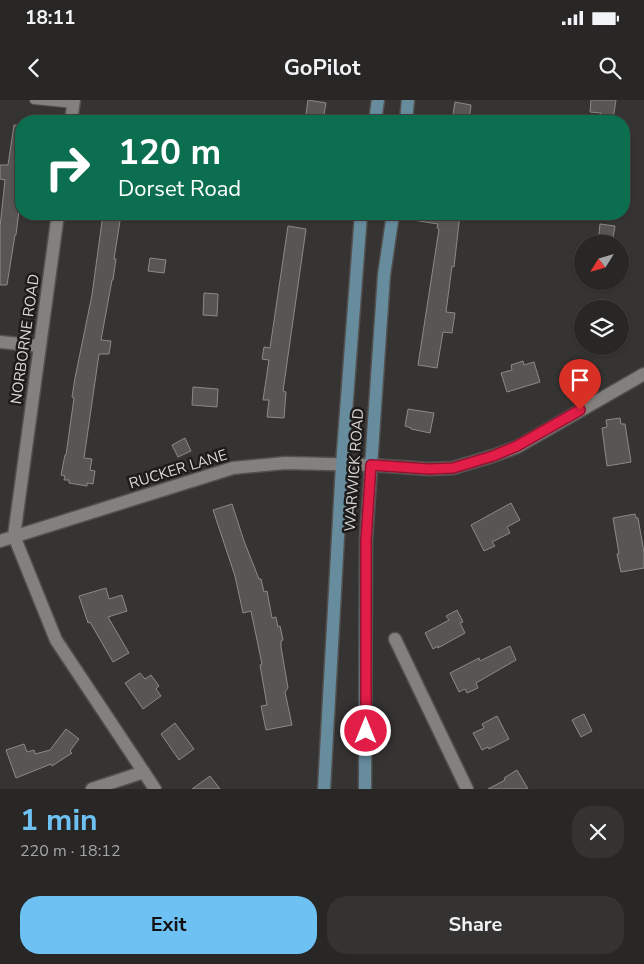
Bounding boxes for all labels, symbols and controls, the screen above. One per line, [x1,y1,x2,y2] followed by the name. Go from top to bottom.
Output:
[25,5,75,31] text: 18:11
[284,53,360,83] text: GoPilot
[20,54,48,82] icon: back
[596,54,624,82] icon: search
[118,129,221,176] text: 120 m
[35,135,100,200] icon: right
[118,174,241,204] text: Dorset Road
[574,235,629,290] north arrow
[574,235,629,355] map controls
[6,273,44,405] street label: NORBORNE ROAD
[574,300,629,355] button: layers
[559,359,601,410] pin
[566,366,594,394] icon: arrive
[340,408,368,532] street label: WARWICK ROAD
[126,445,230,493] street label: RUCKER LANE
[339,704,391,756] position arrow
[20,800,98,841] text: 1 min
[572,806,624,858] button: close
[20,840,121,862] text: 220 m · 18:12
[20,896,317,954] button: Exit
[327,896,624,954] button: Share

